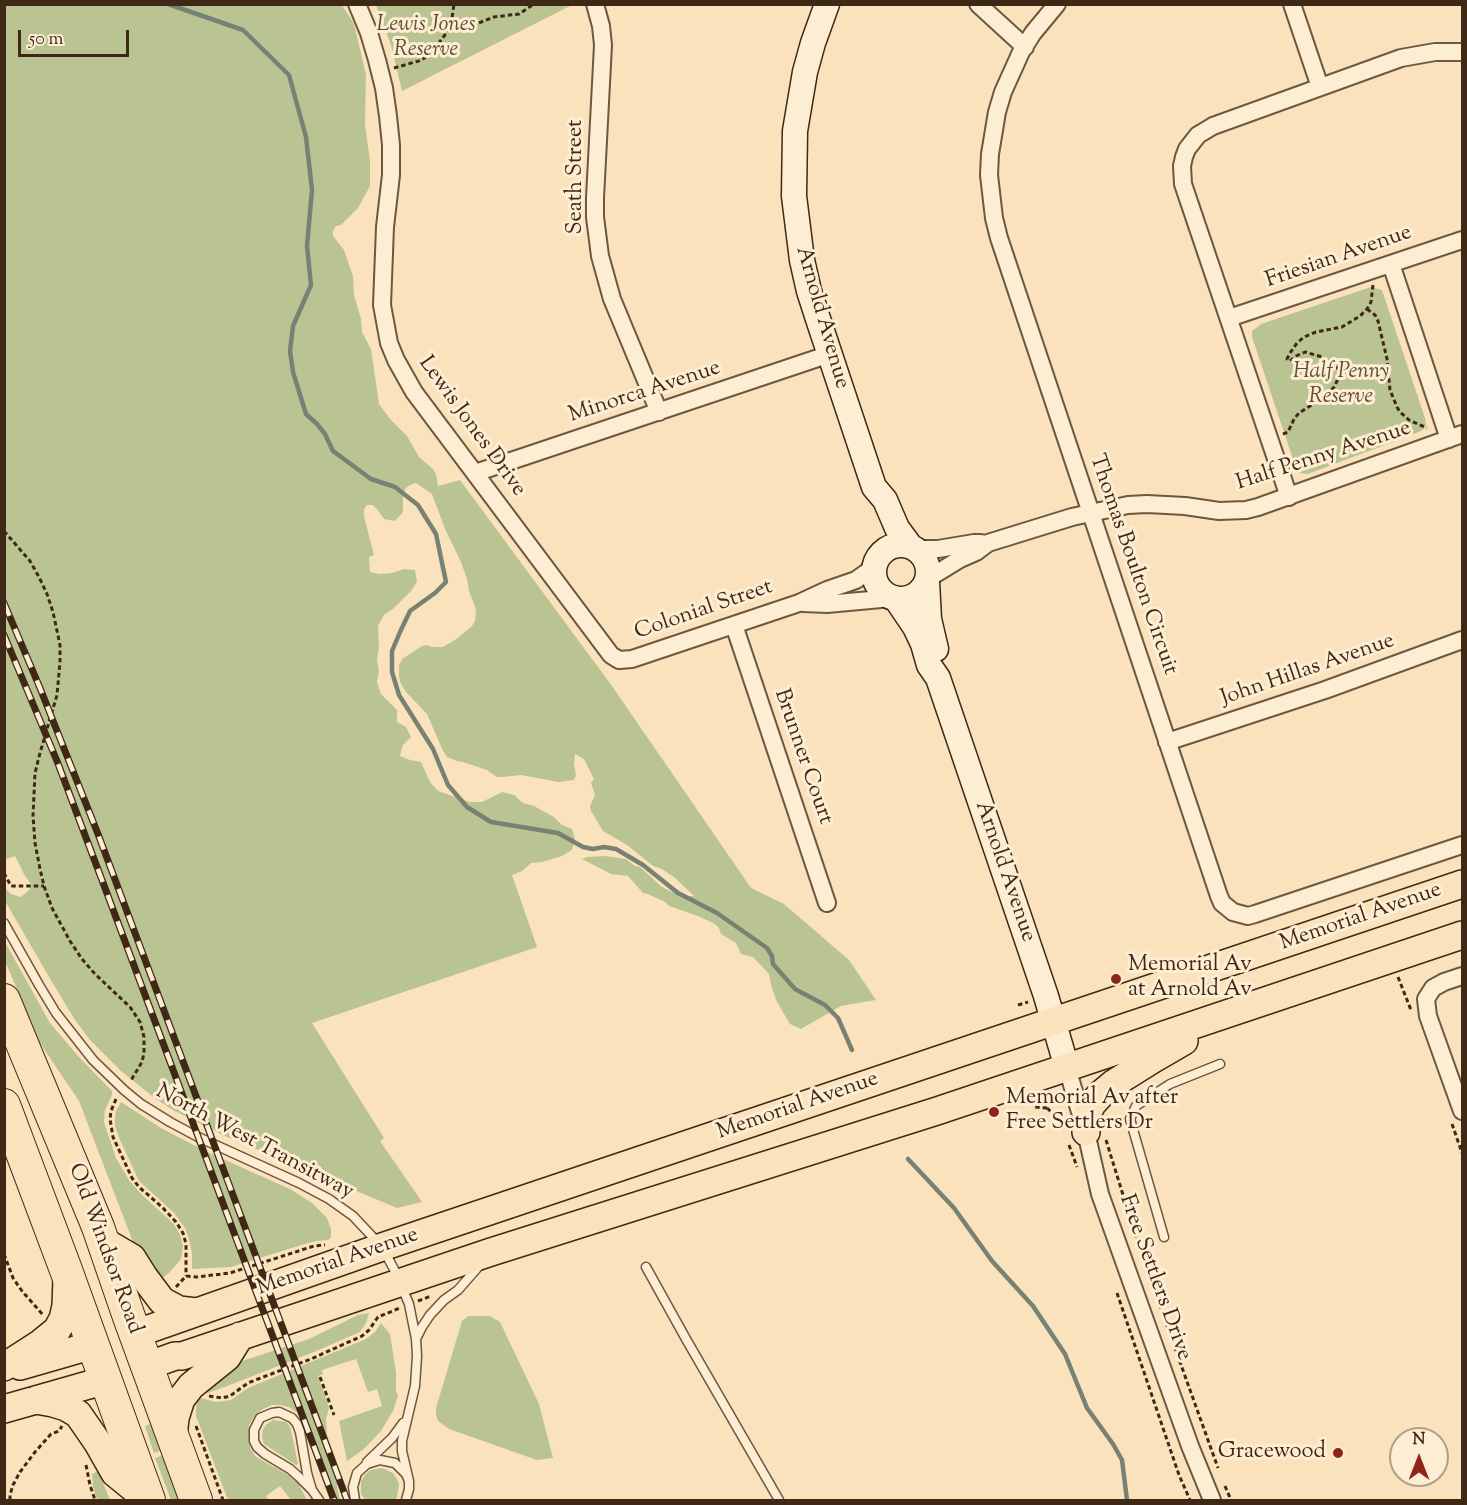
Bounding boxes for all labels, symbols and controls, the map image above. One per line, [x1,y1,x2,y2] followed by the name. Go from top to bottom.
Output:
[376,13,476,64] park label: Lewis Jones Reserve
[21,18,132,56] scale bar
[29,27,63,53] text: 50 m
[564,119,590,235] street label: Seath Street
[1263,221,1415,295] street label: Friesian Avenue
[788,244,854,392] street label: Arnold Avenue
[411,352,531,502] street label: Lewis Jones Drive
[566,356,724,430] street label: Minorca Avenue
[1293,360,1389,412] park label: Half Penny Reserve
[1233,416,1415,498] street label: Half Penny Avenue
[1082,451,1182,679] street label: Thomas Boulton Circuit
[632,575,776,647] street label: Colonial Street
[1218,629,1398,713] street label: John Hillas Avenue
[767,686,837,828] street label: Brunner Court
[968,798,1040,946] street label: Arnold Avenue
[1277,878,1445,958] street label: Memorial Avenue
[1128,953,1252,1004] place label: Memorial Av at Arnold Av
[1109,972,1123,986] marker: Memorial Av at Arnold Av
[714,1067,882,1147] street label: Memorial Avenue
[150,1080,358,1206] street label: North West Transitway
[1006,1086,1178,1138] place label: Memorial Av after Free Settlers Dr
[987,1105,1001,1119] marker: Memorial Av after Free Settlers Dr
[61,1160,147,1338] street label: Old Windsor Road
[1112,1192,1196,1364] street label: Free Settlers Drive
[254,1223,422,1303] street label: Memorial Avenue
[1389,1427,1449,1487] north arrow
[1413,1429,1425,1452] text: N
[1218,1440,1326,1466] place label: Gracewood
[1331,1446,1345,1460] marker: Gracewood

